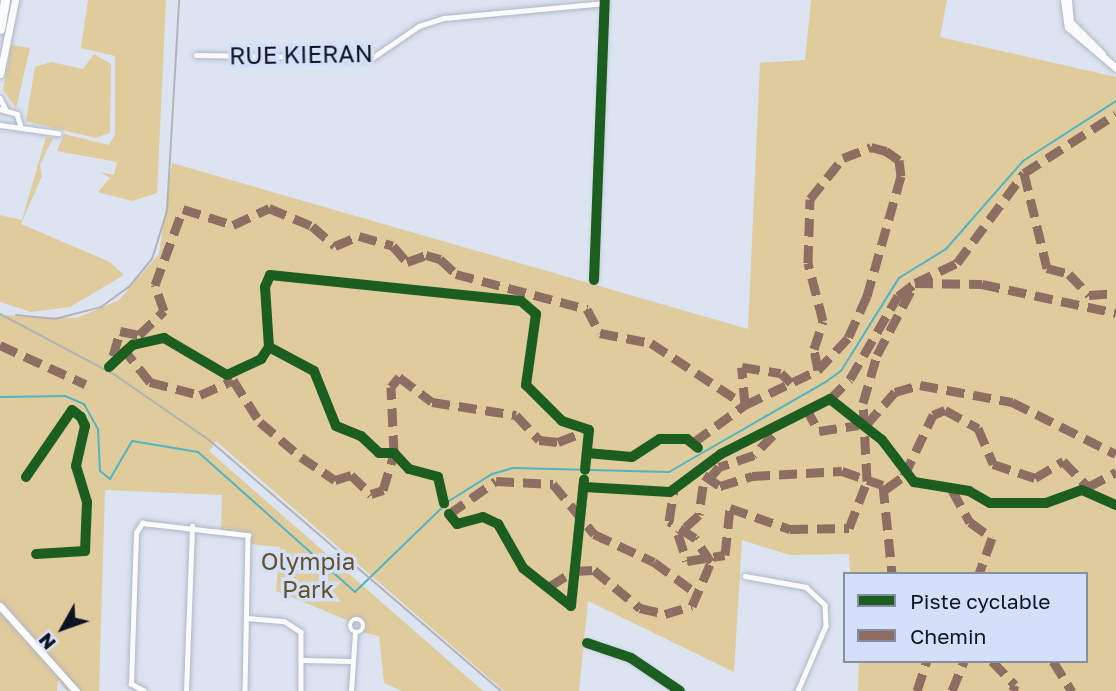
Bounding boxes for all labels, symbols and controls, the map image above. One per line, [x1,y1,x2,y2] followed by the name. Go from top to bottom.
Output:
[229,38,373,70] street label: RUE KIERAN
[261,547,355,603] park label: Olympia Park
[843,572,1088,663] legend
[910,588,1050,614] text: Piste cyclable
[28,593,98,663] north arrow
[910,623,987,649] text: Chemin
[33,629,60,655] text: N

